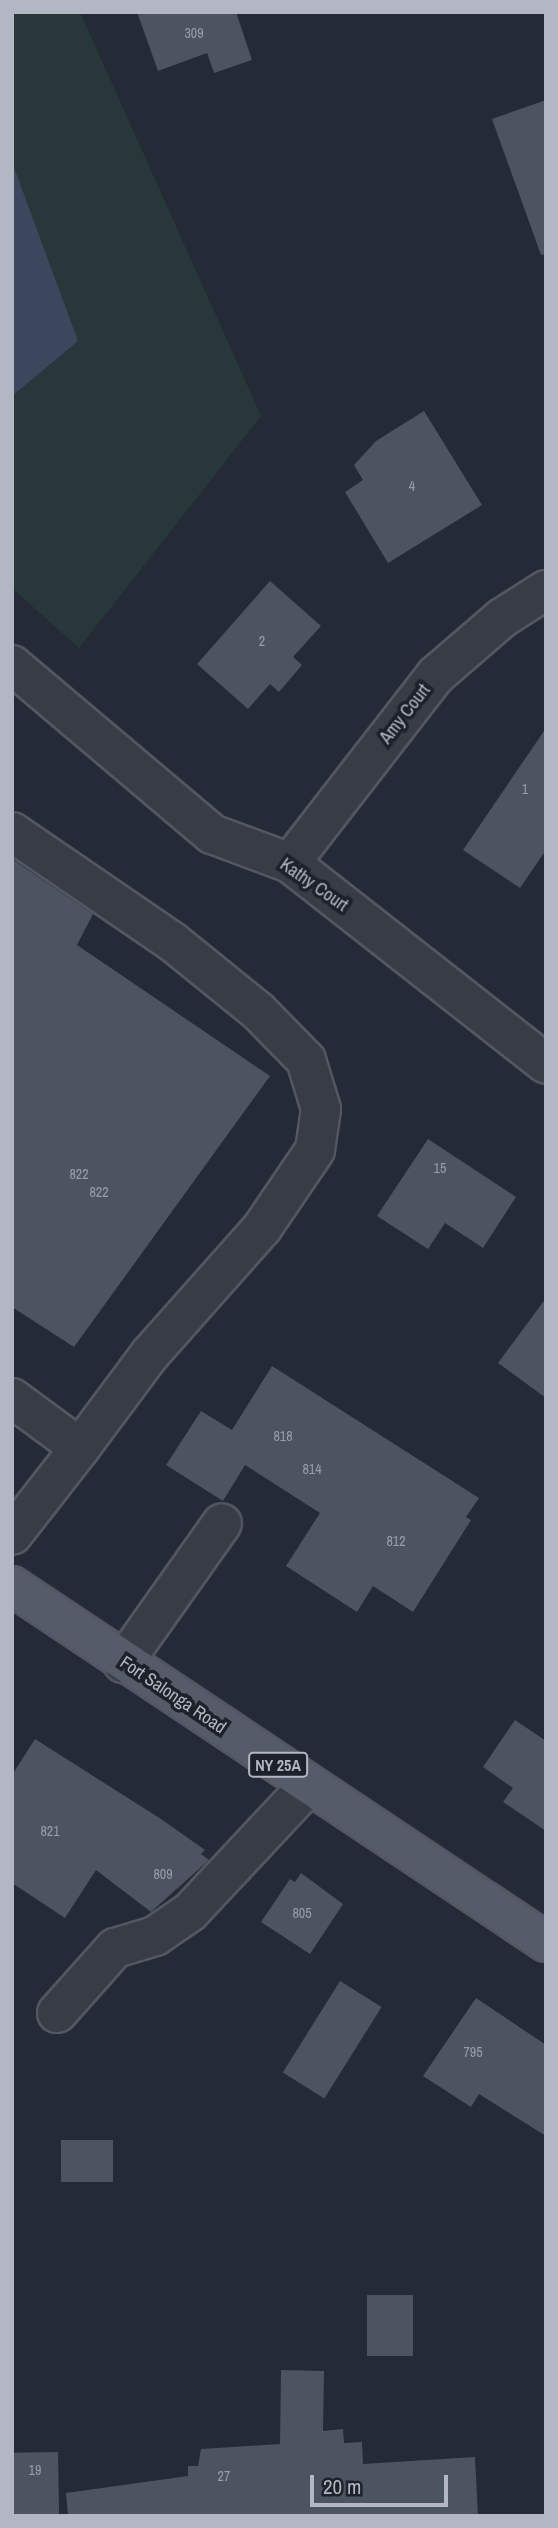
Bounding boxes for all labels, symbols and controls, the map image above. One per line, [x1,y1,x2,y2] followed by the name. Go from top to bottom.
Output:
[184,25,204,41] house number: 309
[409,478,415,494] house number: 4
[259,633,265,649] house number: 2
[375,680,435,748] street label: Amy Court
[522,781,528,797] house number: 1
[276,854,352,916] street label: Kathy Court
[434,1160,446,1176] house number: 15
[69,1166,89,1182] house number: 822
[89,1184,109,1200] house number: 822
[273,1428,293,1444] house number: 818
[302,1461,322,1477] house number: 814
[386,1533,406,1549] house number: 812
[116,1652,230,1738] street label: Fort Salonga Road
[246,1752,310,1778] road number: NY 25A
[40,1823,60,1839] house number: 821
[153,1866,173,1882] house number: 809
[292,1905,312,1921] house number: 805
[463,2044,483,2060] house number: 795
[29,2462,41,2478] house number: 19
[313,2462,451,2506] scale bar
[218,2468,230,2484] house number: 27
[323,2472,361,2501] text: 20 m

